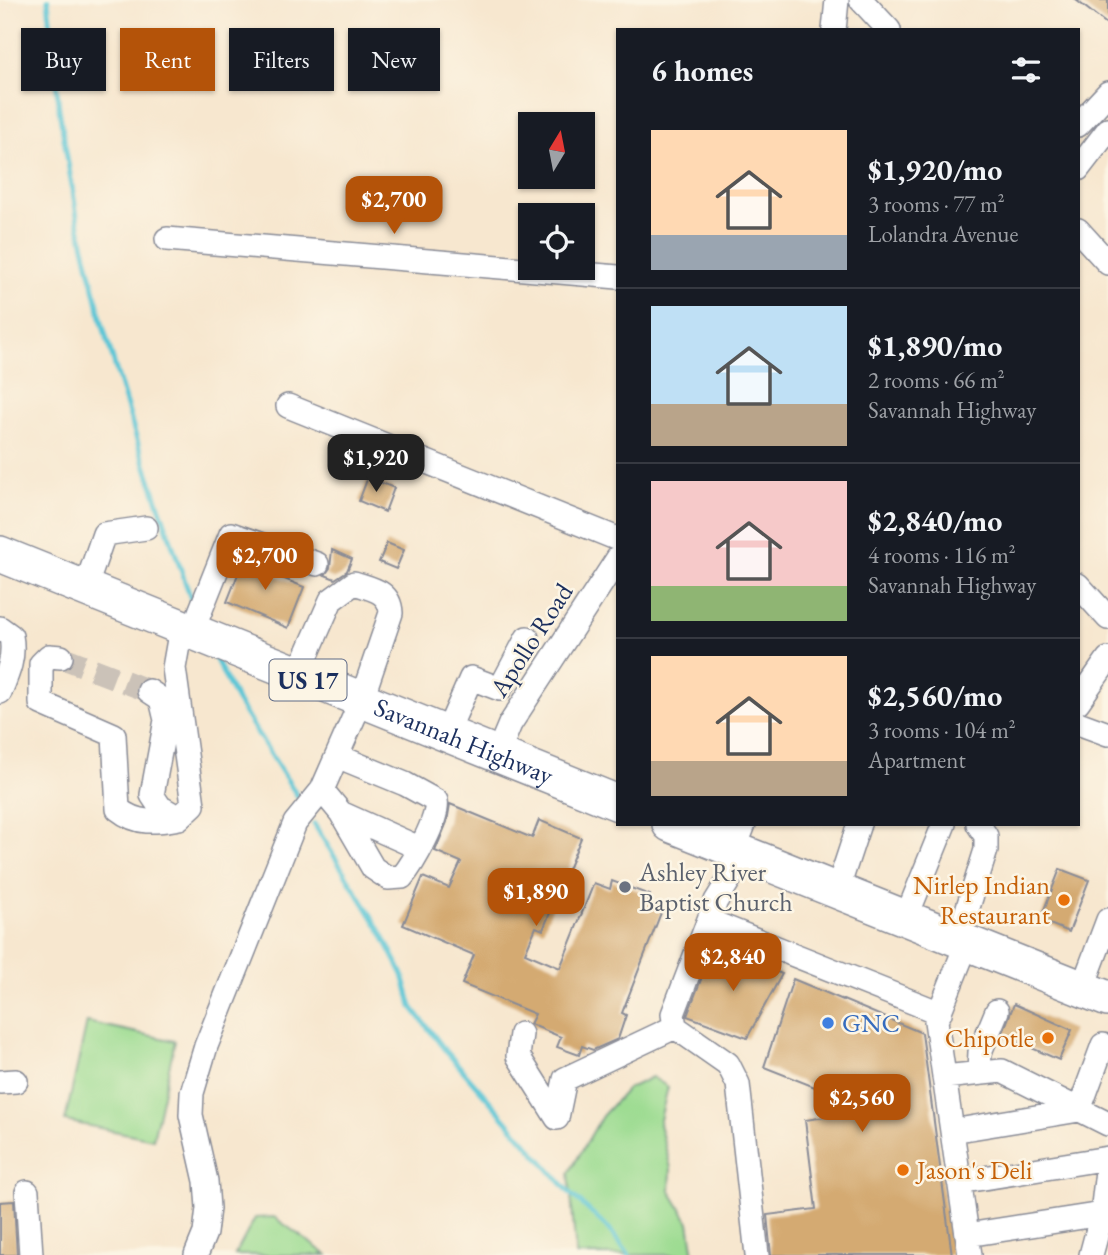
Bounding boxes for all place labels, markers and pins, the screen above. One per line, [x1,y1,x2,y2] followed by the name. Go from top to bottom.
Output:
[337,176,451,236] pin: $2,700
[319,434,433,494] pin: $1,920
[208,532,322,592] pin: $2,700
[638,855,793,919] place label: Ashley River Baptist Church
[913,868,1050,932] place label: Nirlep Indian Restaurant
[479,869,593,928] pin: $1,890
[617,879,633,895] marker: Ashley River Baptist Church
[1056,892,1072,908] marker: Nirlep Indian Restaurant
[676,934,790,993] pin: $2,840
[842,1006,900,1040] place label: GNC
[820,1015,836,1031] marker: GNC
[945,1021,1034,1055] place label: Chipotle
[1040,1030,1056,1046] marker: Chipotle
[805,1074,919,1134] pin: $2,560
[915,1153,1032,1187] place label: Jason's Deli
[895,1162,911,1178] marker: Jason's Deli

